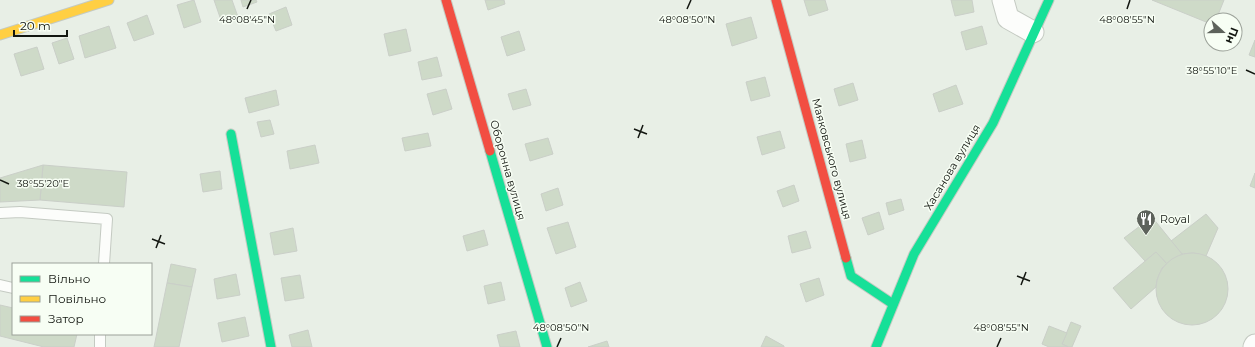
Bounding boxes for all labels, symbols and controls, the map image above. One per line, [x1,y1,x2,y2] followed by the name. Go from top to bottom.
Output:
[14,12,67,38] scale bar
[1203,12,1243,52] north arrow
[219,13,275,26] text: 48°08'45"N
[659,13,715,26] text: 48°08'50"N
[1099,13,1155,26] text: 48°08'55"N
[20,18,51,33] text: 20 m
[1223,25,1242,46] text: Пн
[1187,64,1238,77] text: 38°55'10"E
[809,97,855,221] street label: Маяковського вулиця
[487,118,529,222] street label: Оборонна вулиця
[921,122,983,212] street label: Хасанова вулиця
[17,177,70,190] text: 38°55'20"E
[1135,208,1157,236] restaurant icon: Royal
[1160,212,1190,226] place label: Royal
[12,263,152,335] legend
[48,271,91,286] text: Вільно
[48,291,107,306] text: Повільно
[48,311,84,326] text: Затор
[533,321,589,334] text: 48°08'50"N
[973,321,1029,334] text: 48°08'55"N

